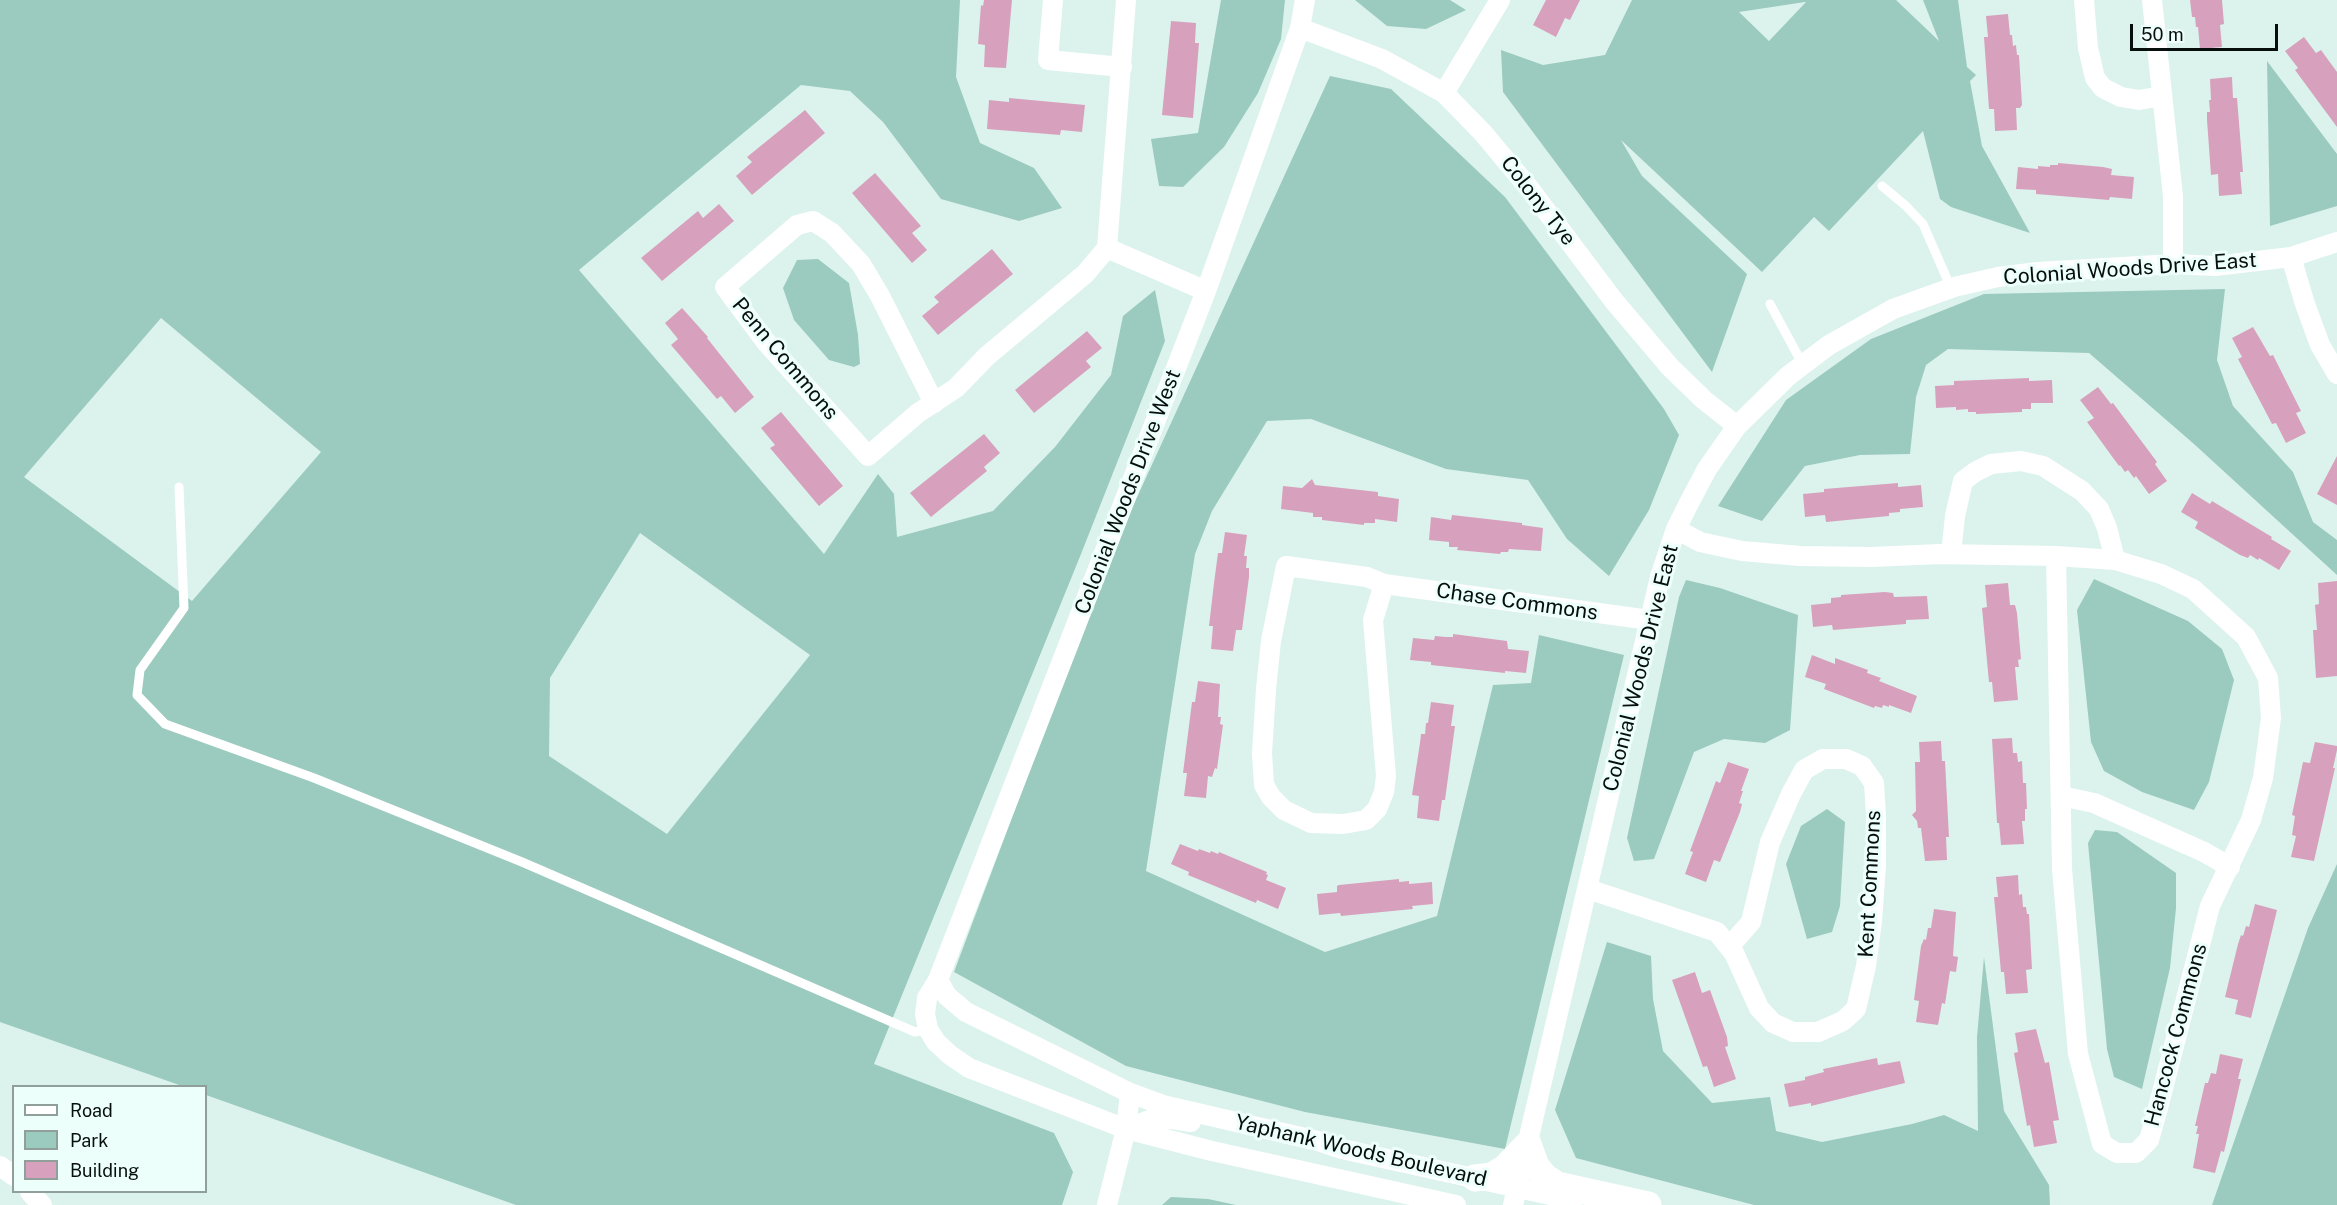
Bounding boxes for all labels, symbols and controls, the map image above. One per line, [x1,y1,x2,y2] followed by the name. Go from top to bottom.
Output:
[2133,12,2282,50] scale bar
[2141,24,2184,45] text: 50 m
[1495,151,1581,251] street label: Colony Tye
[2003,248,2257,290] street label: Colonial Woods Drive East
[727,293,843,425] street label: Penn Commons
[1070,366,1186,618] street label: Colonial Woods Drive West
[1598,542,1684,794] street label: Colonial Woods Drive East
[1435,578,1599,626] street label: Chase Commons
[1854,810,1886,958] street label: Kent Commons
[2139,941,2213,1129] street label: Hancock Commons
[12,1085,207,1193] legend
[70,1100,113,1121] text: Road
[1233,1110,1489,1192] street label: Yaphank Woods Boulevard
[70,1130,108,1151] text: Park
[70,1160,139,1181] text: Building

